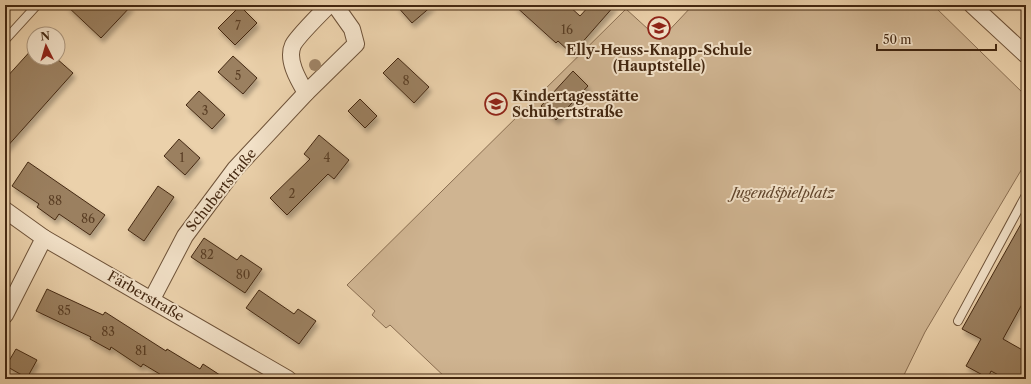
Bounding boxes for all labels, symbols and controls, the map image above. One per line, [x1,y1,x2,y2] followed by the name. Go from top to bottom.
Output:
[646,15,672,41] school or university icon: Elly-Heuss-Knapp-Schule (Hauptstelle)
[235,18,241,33] house number: 7
[561,22,573,37] house number: 16
[26,26,66,66] north arrow
[877,26,996,52] scale bar
[40,29,51,43] text: N
[883,32,912,47] text: 50 m
[566,41,752,75] place label: Elly-Heuss-Knapp-Schule (Hauptstelle)
[235,68,241,83] house number: 5
[402,73,410,88] house number: 8
[512,87,639,121] place label: Kindertagesstätte Schubertstraße
[483,91,509,117] school or university icon: Kindertagesstätte Schubertstraße
[202,103,208,118] house number: 3
[182,145,260,235] street label: Schubertstraße
[179,150,185,165] house number: 1
[324,150,331,165] house number: 4
[727,184,836,202] park label: Jugendspielplatz
[289,186,296,201] house number: 2
[48,193,62,208] house number: 88
[81,211,95,226] house number: 86
[200,247,214,262] house number: 82
[104,267,188,325] street label: Färberstraße
[236,267,250,282] house number: 80
[57,303,71,318] house number: 85
[101,324,115,339] house number: 83
[135,343,147,358] house number: 81

